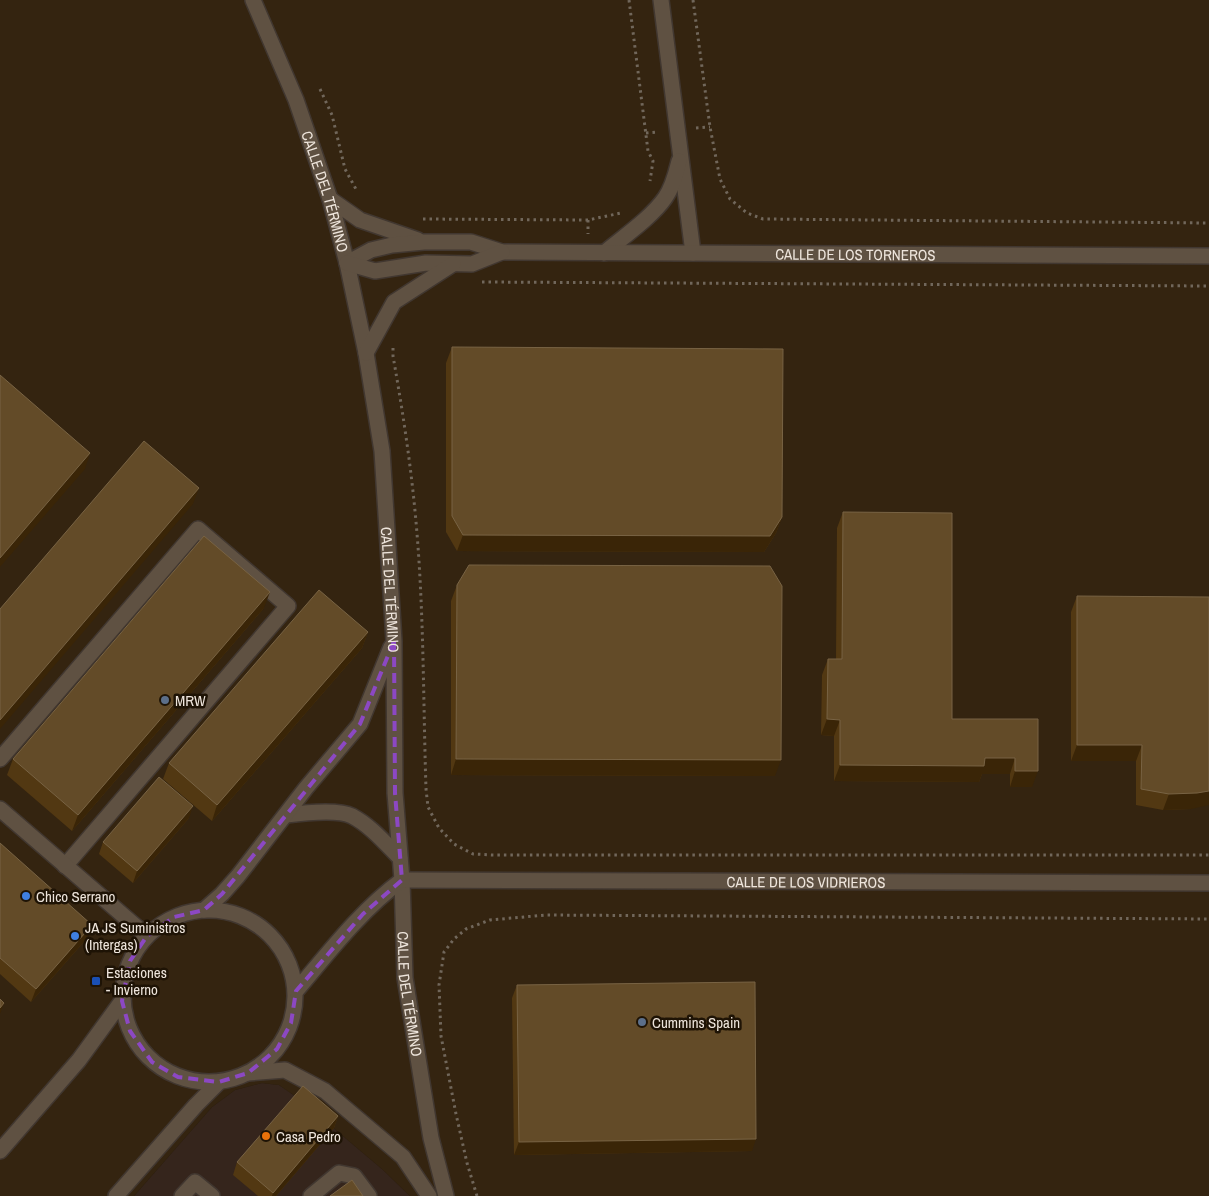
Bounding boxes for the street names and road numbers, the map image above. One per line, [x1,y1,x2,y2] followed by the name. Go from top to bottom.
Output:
[297,128,354,254] street label: CALLE DEL TÉRMINO
[775,243,936,265] street label: CALLE DE LOS TORNEROS
[376,526,405,653] street label: CALLE DEL TÉRMINO
[727,871,885,892] street label: CALLE DE LOS VIDRIEROS
[393,931,428,1058] street label: CALLE DEL TÉRMINO

